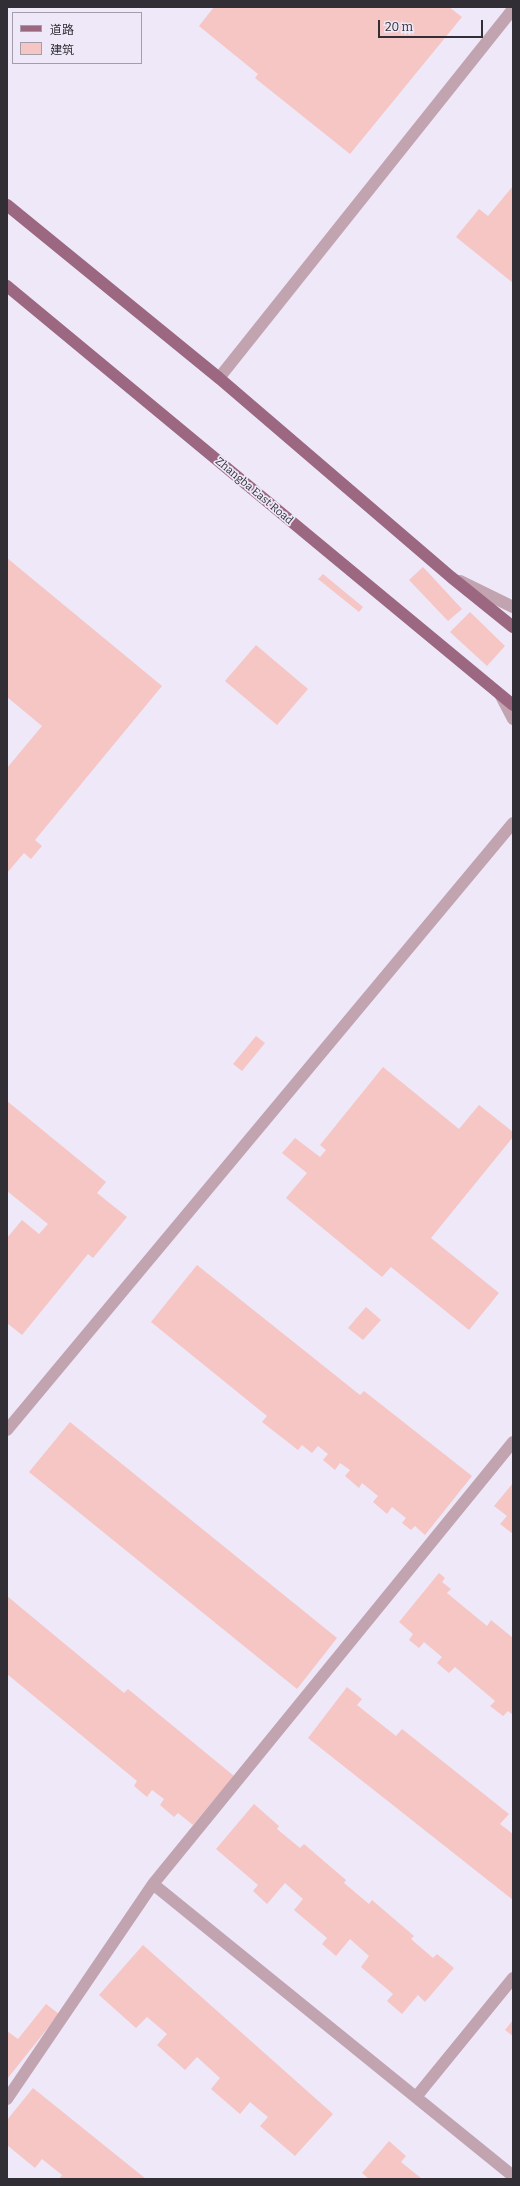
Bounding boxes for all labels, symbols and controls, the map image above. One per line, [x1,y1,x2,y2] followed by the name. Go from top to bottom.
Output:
[12,12,142,64] legend
[380,12,485,38] scale bar
[385,20,413,34] text: 20 m
[50,23,74,37] text: 道路
[50,43,74,57] text: 建筑
[213,455,295,527] street label: Zhangba East Road

